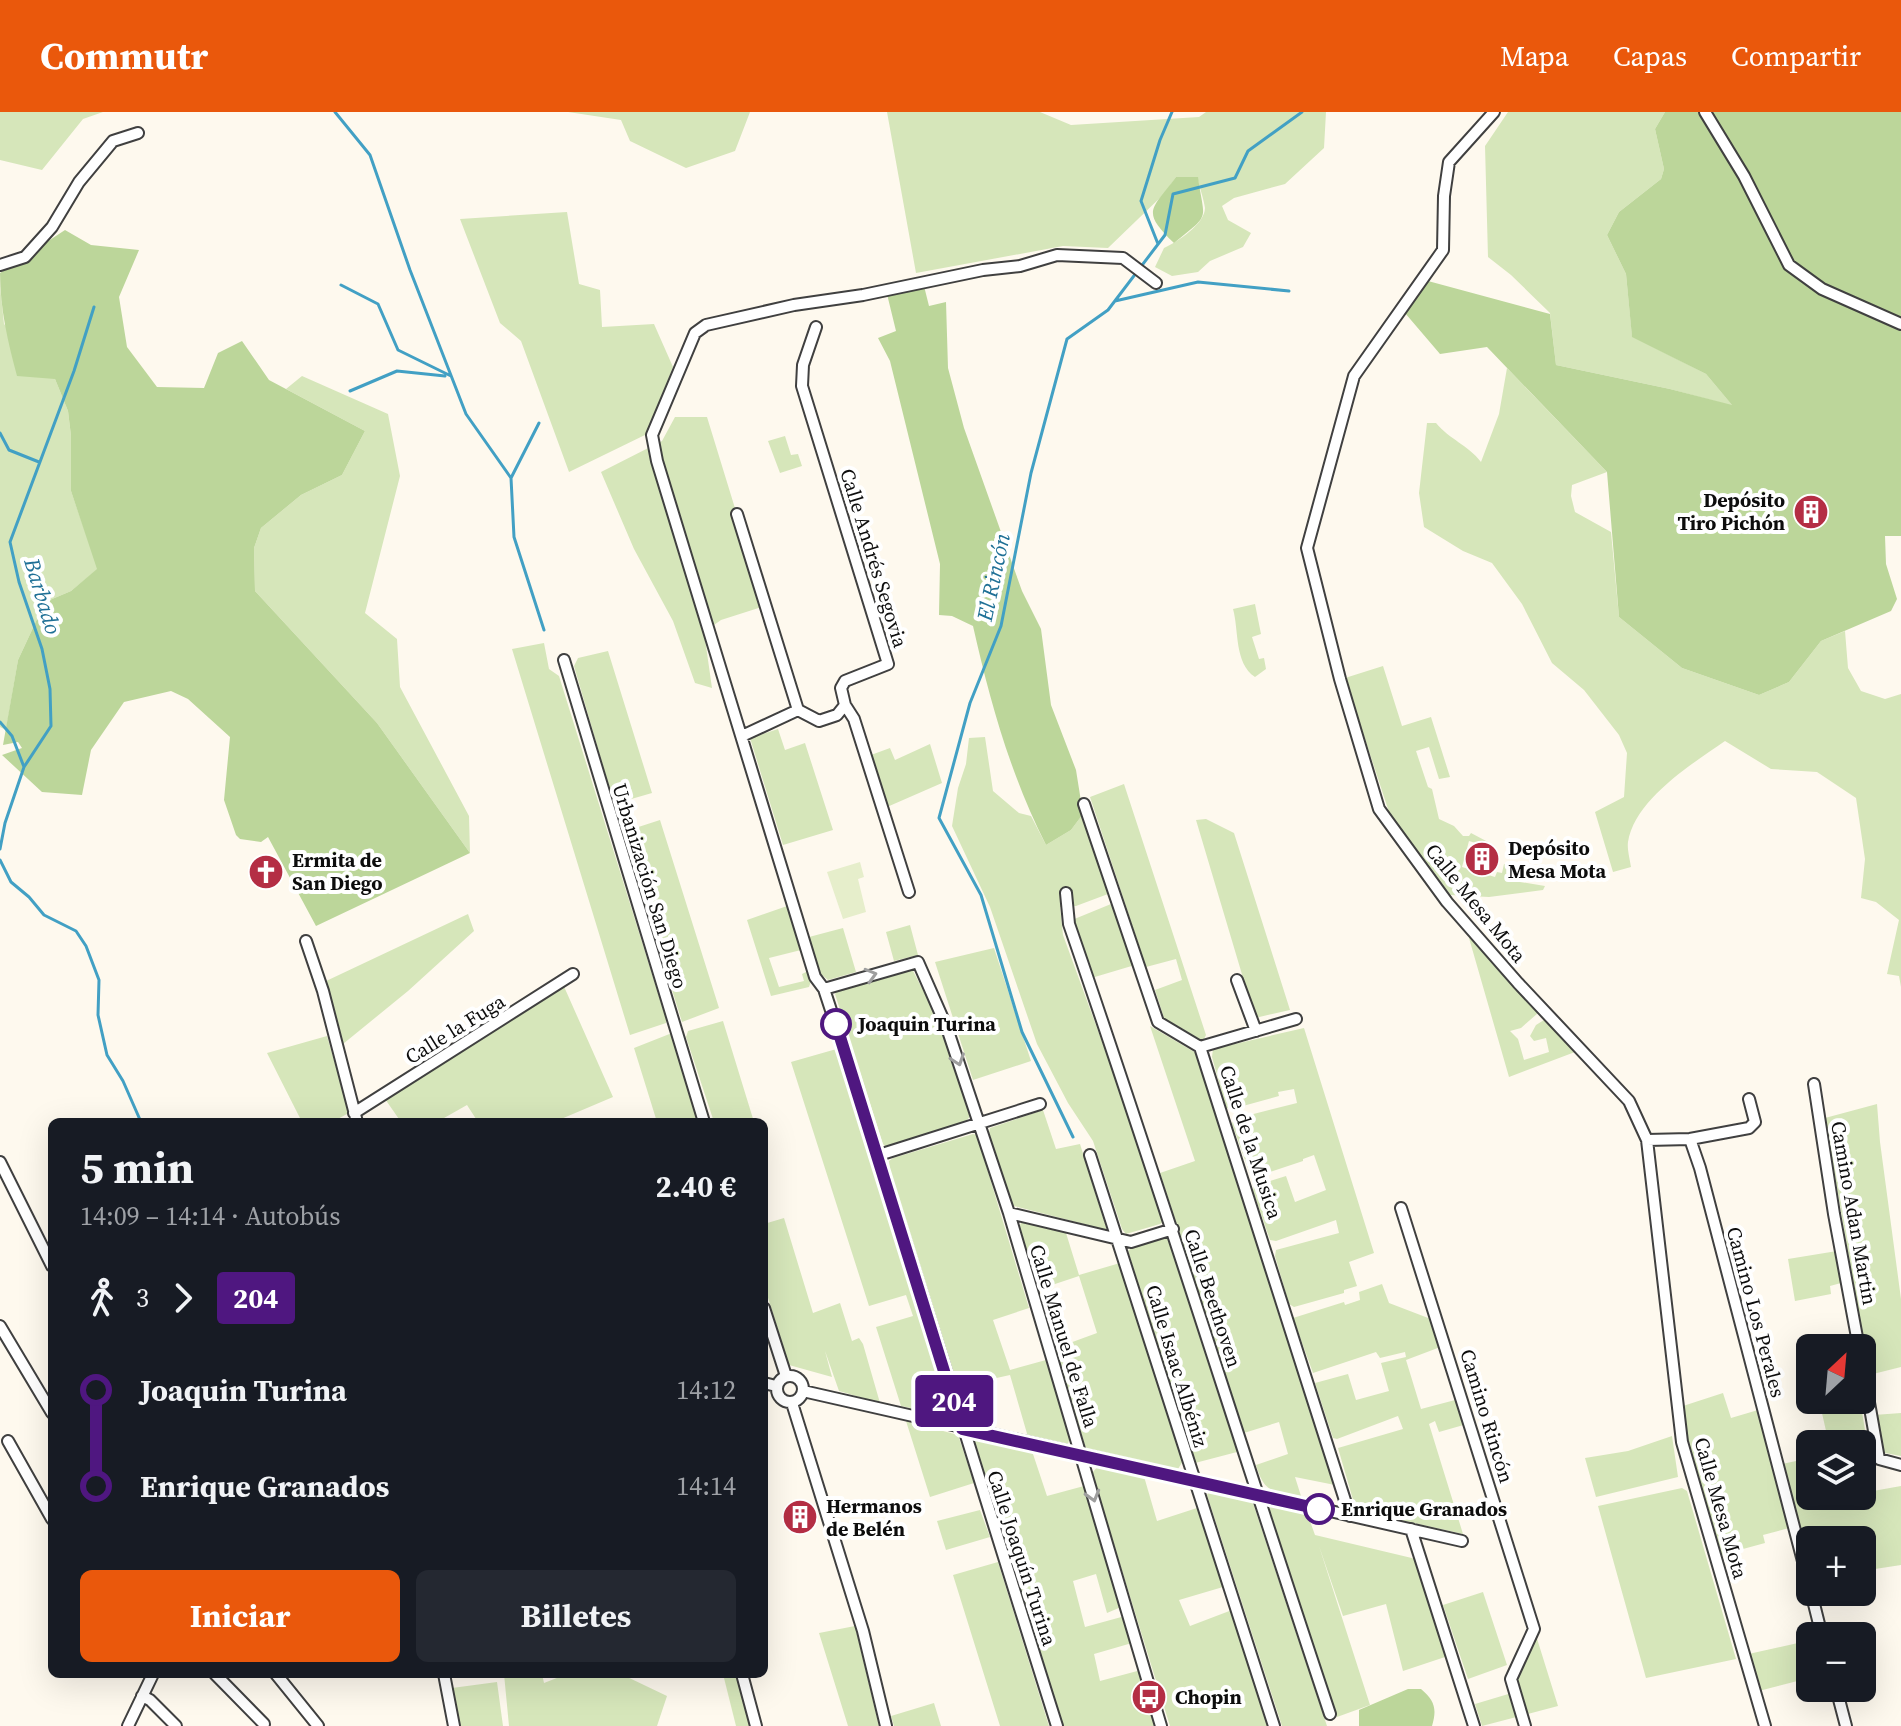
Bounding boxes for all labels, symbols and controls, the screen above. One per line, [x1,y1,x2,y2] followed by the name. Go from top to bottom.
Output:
[40,30,208,82] text: Commutr
[1500,37,1569,75] text: Mapa
[1613,37,1687,75] text: Capas
[1731,37,1861,75] text: Compartir
[833,465,915,652] street label: Calle Andrés Segovia
[1677,486,1785,537] place label: Depósito Tiro Pichón
[1792,493,1830,531] building icon: Depósito Tiro Pichón
[969,530,1017,625] water label: El Rincón
[17,553,69,638] water label: Barbado
[605,780,695,992] street label: Urbanización San Diego
[1508,834,1606,885] place label: Depósito Mesa Mota
[1419,837,1533,969] street label: Calle Mesa Mota
[1463,840,1501,878] building icon: Depósito Mesa Mota
[292,846,383,897] place label: Ermita de San Diego
[247,853,285,891] church icon: Ermita de San Diego
[864,968,878,984] one-way arrow
[400,987,511,1071] street label: Calle la Fuga
[821,1009,851,1039] marker: Joaquin Turina
[856,1010,996,1038] place label: Joaquin Turina
[949,1052,965,1066] one-way arrow
[1213,1061,1289,1223] street label: Calle de la Musica
[1824,1119,1884,1307] street label: Camino Adan Martin
[80,1137,194,1198] text: 5 min
[656,1166,736,1207] text: 2.40 €
[80,1198,340,1234] text: 14:09 – 14:14 · Autobús
[1720,1224,1792,1400] street label: Camino Los Perales
[1177,1225,1249,1371] street label: Calle Beethoven
[1023,1241,1105,1432] street label: Calle Manuel de Falla
[80,1276,124,1320] icon: walk
[161,1276,205,1320] icon: forward
[233,1279,279,1317] text: 204
[136,1280,149,1316] text: 3
[1139,1281,1215,1451] street label: Calle Isaac Albéniz
[1796,1334,1876,1414] north arrow
[1796,1334,1876,1702] map controls
[1453,1346,1521,1486] street label: Camino Rincón
[140,1370,347,1411] text: Joaquin Turina
[676,1372,736,1408] text: 14:12
[908,1375,1000,1427] line badge: 204
[931,1382,977,1420] text: 204
[1796,1430,1876,1510] button: layers
[1687,1434,1755,1583] street label: Calle Mesa Mota
[140,1466,389,1507] text: Enrique Granados
[980,1467,1064,1650] street label: Calle Joaquín Turina
[676,1468,736,1504] text: 14:14
[1084,1488,1100,1502] one-way arrow
[826,1492,922,1543] place label: Hermanos de Belén
[1304,1494,1334,1524] marker: Enrique Granados
[1341,1495,1507,1523] place label: Enrique Granados
[781,1498,819,1536] building icon: Hermanos de Belén
[1796,1526,1876,1606] button: +
[80,1570,400,1662] button: Iniciar
[416,1570,736,1662] button: Billetes
[1796,1622,1876,1702] button: −
[1130,1678,1168,1716] bus stop icon: Chopin
[1175,1683,1242,1711] place label: Chopin

